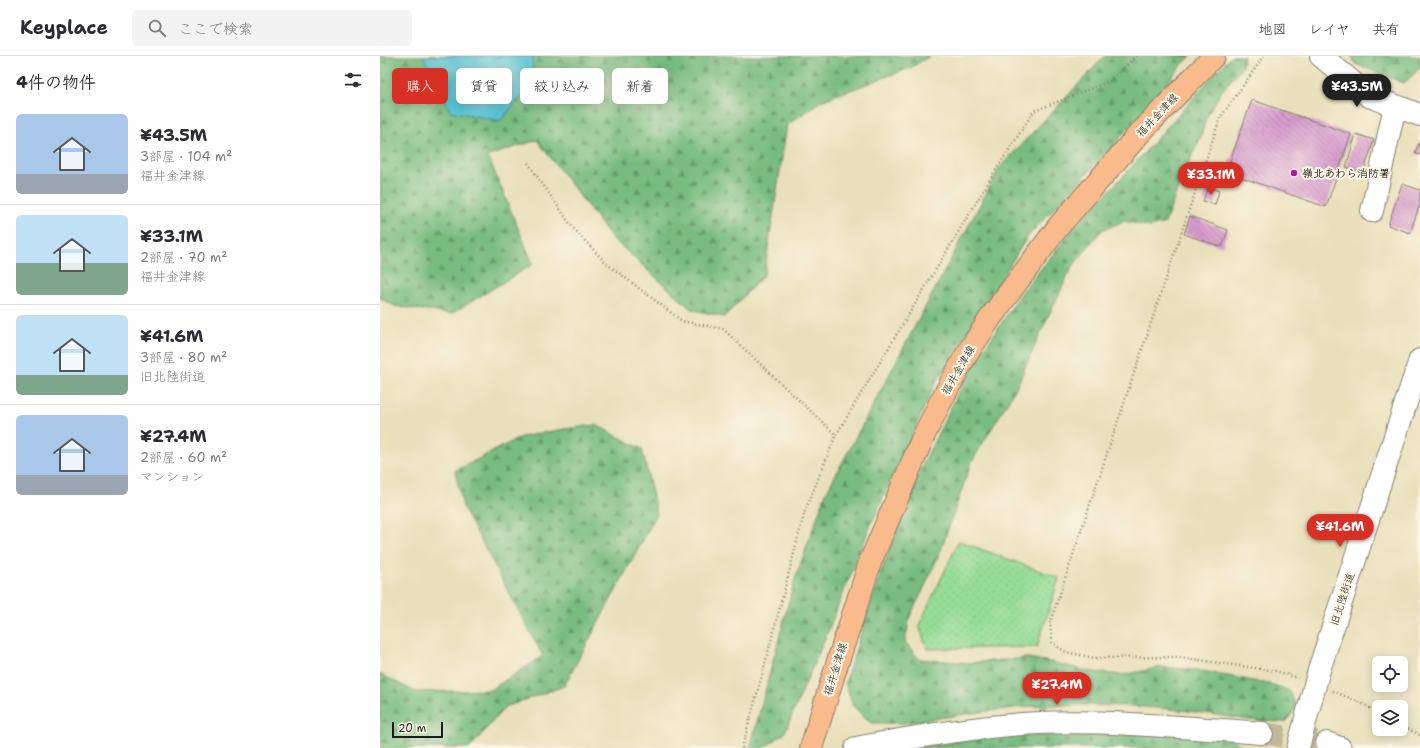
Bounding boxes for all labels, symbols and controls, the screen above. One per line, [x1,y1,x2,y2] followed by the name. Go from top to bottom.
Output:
[132,10,412,46] search box
[20,15,108,40] text: Keyplace
[146,17,168,39] icon: search
[178,19,253,39] text: ここで検索
[1259,20,1287,38] text: 地図
[1309,20,1350,38] text: レイヤ
[1372,20,1400,38] text: 共有
[392,68,448,104] chip: 購入
[456,68,512,104] chip: 賃貸
[520,68,604,104] chip: 絞り込み
[612,68,668,104] chip: 新着
[342,69,364,91] icon: filters
[16,71,96,93] text: 4件の物件
[1324,74,1390,108] pin: ¥43.5M
[1331,78,1383,95] text: ¥43.5M
[1133,90,1182,141] street label: 福井金津線
[140,124,207,146] text: ¥43.5M
[48,130,96,178] icon: home
[140,148,232,165] text: 3部屋 · 104 m²
[1178,162,1244,196] pin: ¥33.1M
[1187,166,1235,183] text: ¥33.1M
[1302,166,1390,181] place label: 嶺北あわら消防署
[140,167,205,184] text: 福井金津線
[1289,168,1299,178] marker: 嶺北あわら消防署
[140,225,203,247] text: ¥33.1M
[48,231,96,279] icon: home
[140,249,227,266] text: 2部屋 · 70 m²
[140,268,205,285] text: 福井金津線
[140,325,204,347] text: ¥41.6M
[48,331,96,379] icon: home
[938,343,979,398] street label: 福井金津線
[140,349,227,366] text: 3部屋 · 80 m²
[140,368,205,385] text: 旧北陸街道
[140,425,207,447] text: ¥27.4M
[48,431,96,479] icon: home
[140,449,227,466] text: 2部屋 · 60 m²
[140,468,204,485] text: マンション
[1307,514,1373,548] pin: ¥41.6M
[1316,518,1364,535] text: ¥41.6M
[1327,571,1358,628] street label: 旧北陸街道
[820,641,851,698] street label: 福井金津線
[1372,656,1408,736] map controls
[1372,656,1408,692] button: locate
[1024,672,1090,706] pin: ¥27.4M
[1032,676,1082,693] text: ¥27.4M
[1372,700,1408,736] button: layers
[392,720,443,739] scale bar
[398,721,426,736] text: 20 m

